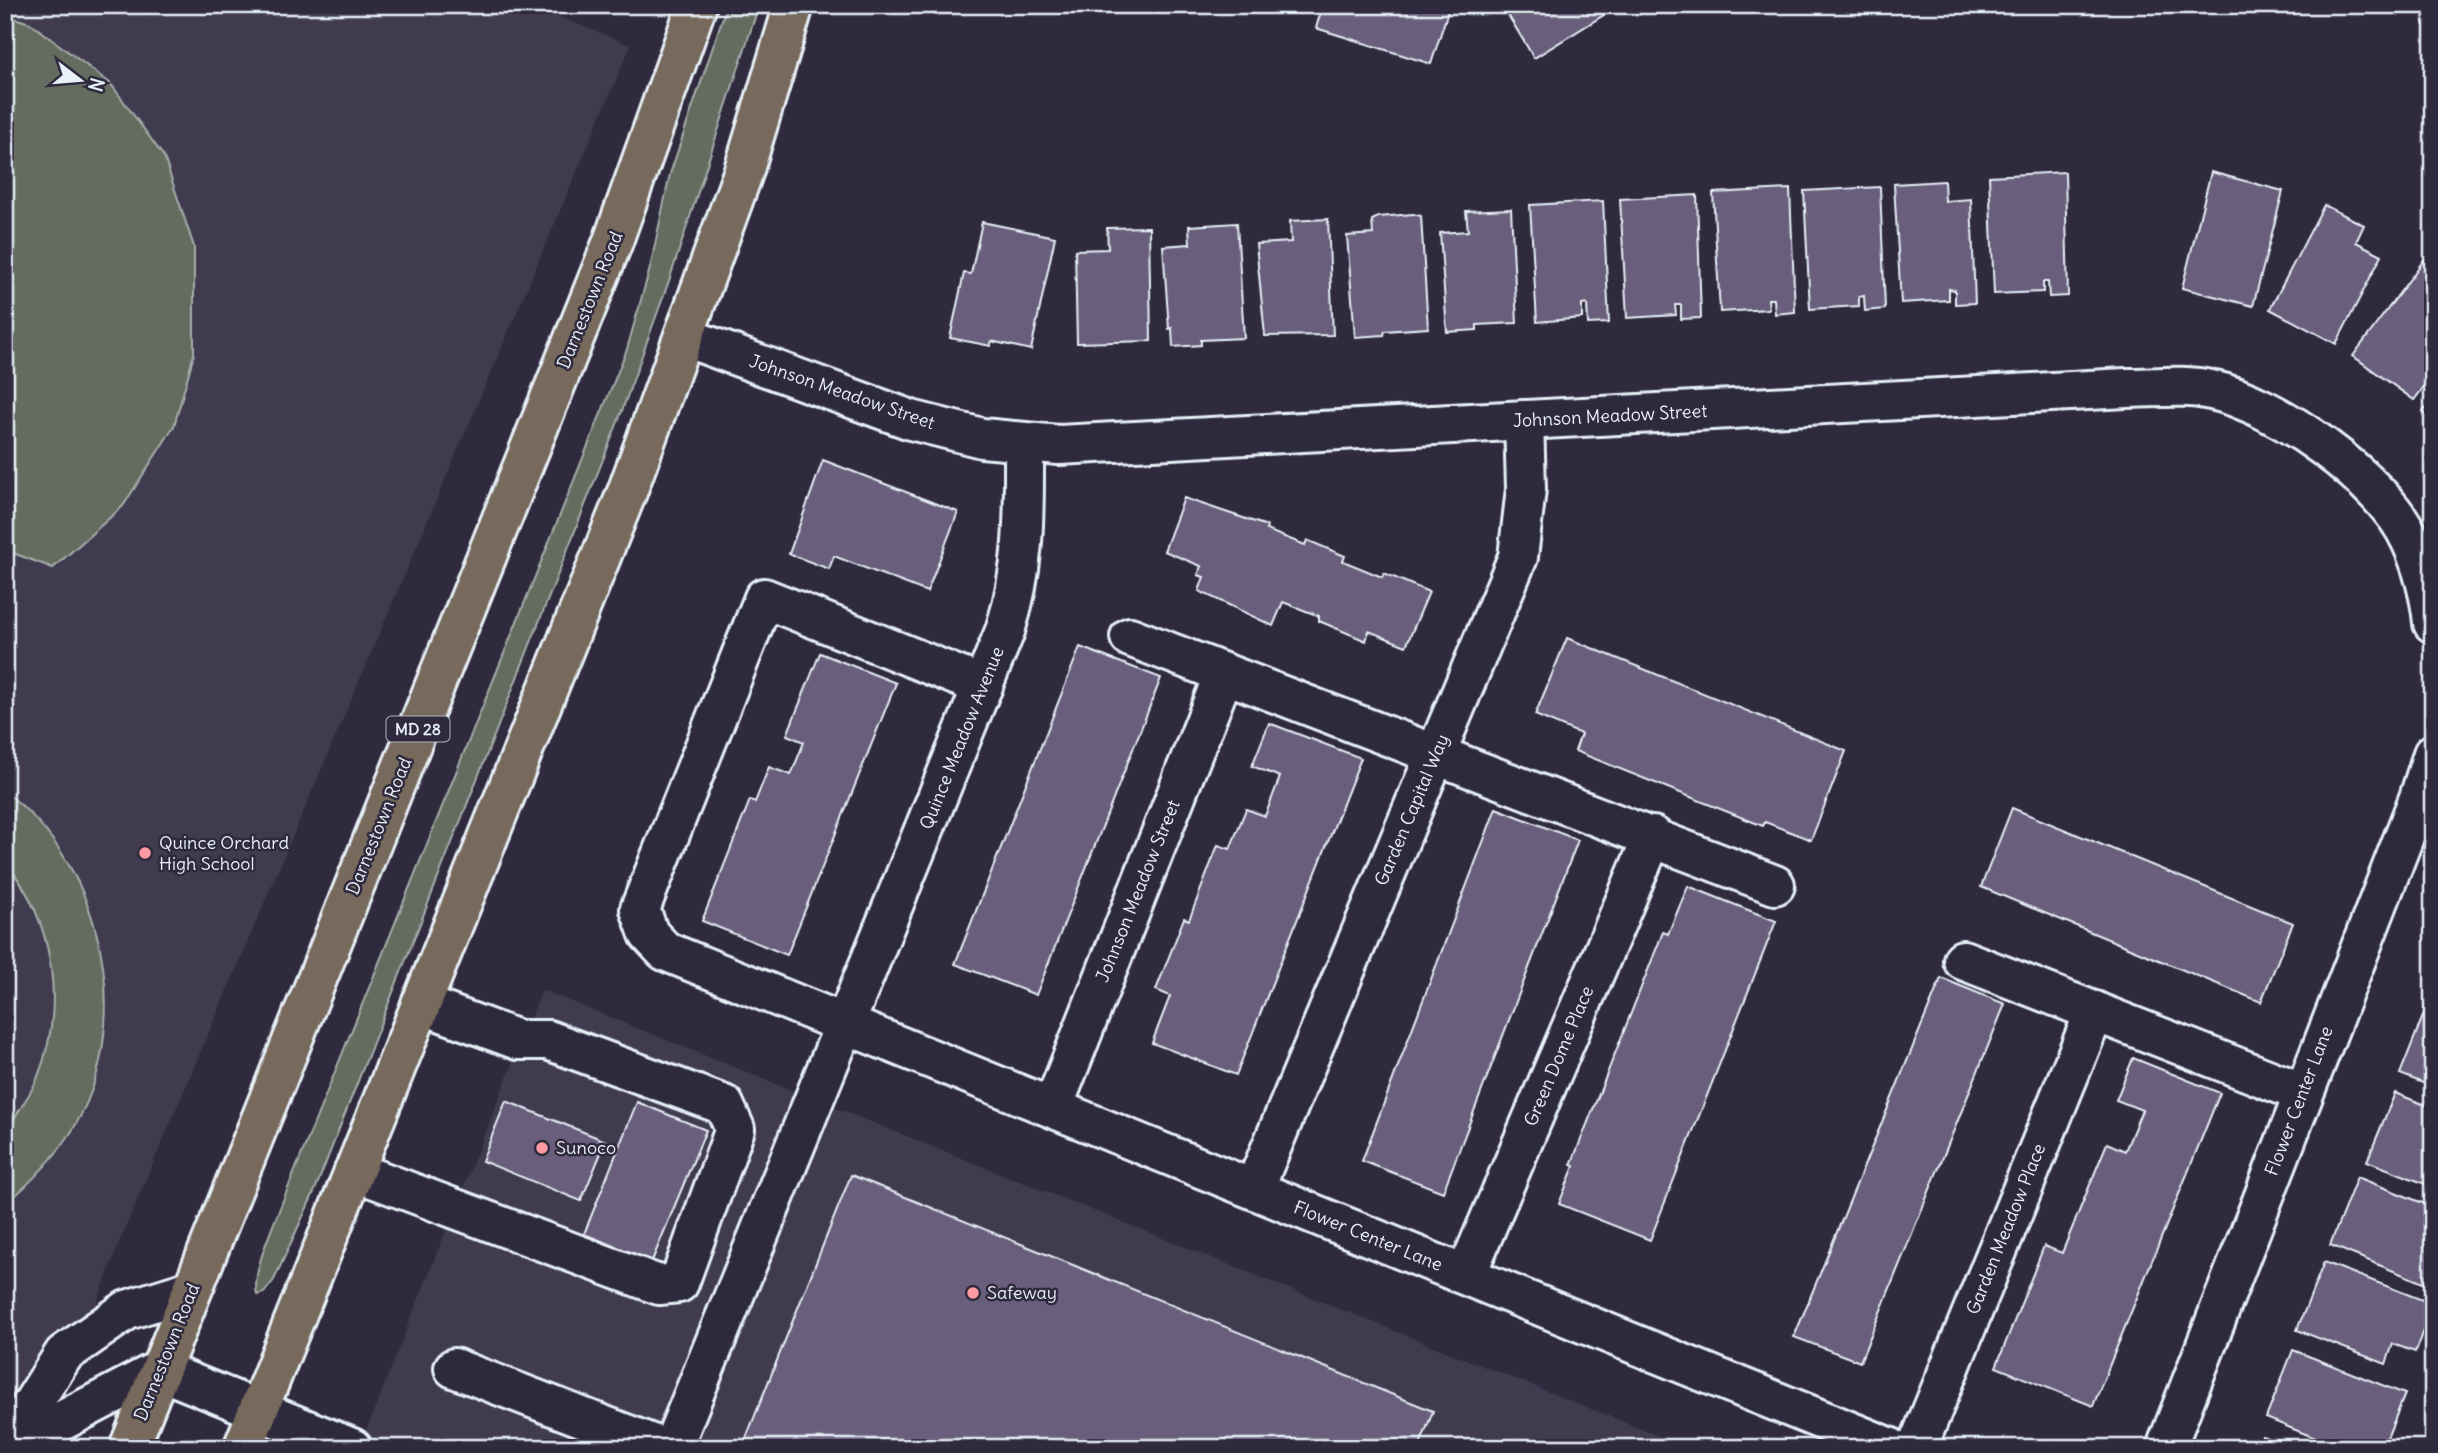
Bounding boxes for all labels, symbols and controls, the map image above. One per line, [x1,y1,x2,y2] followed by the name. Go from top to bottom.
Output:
[46,46,116,116] north arrow
[83,75,110,94] text: N
[552,227,628,372] street label: Darnestown Road
[746,349,938,434] street label: Johnson Meadow Street
[1512,399,1708,432] street label: Johnson Meadow Street
[914,643,1009,833] street label: Quince Meadow Avenue
[386,716,450,742] road number: MD 28
[1369,731,1454,889] street label: Garden Capital Way
[341,753,417,898] street label: Darnestown Road
[1090,796,1185,985] street label: Johnson Meadow Street
[159,831,289,875] place label: Quince Orchard High School
[137,845,153,861] marker: Quince Orchard High School
[1519,982,1598,1129] street label: Green Dome Place
[2259,1023,2338,1179] street label: Flower Center Lane
[556,1136,616,1159] place label: Sunoco
[534,1140,550,1156] marker: Sunoco
[1961,1140,2050,1318] street label: Garden Meadow Place
[1290,1195,1446,1276] street label: Flower Center Lane
[129,1279,205,1424] street label: Darnestown Road
[987,1281,1057,1304] place label: Safeway
[965,1285,981,1301] marker: Safeway

